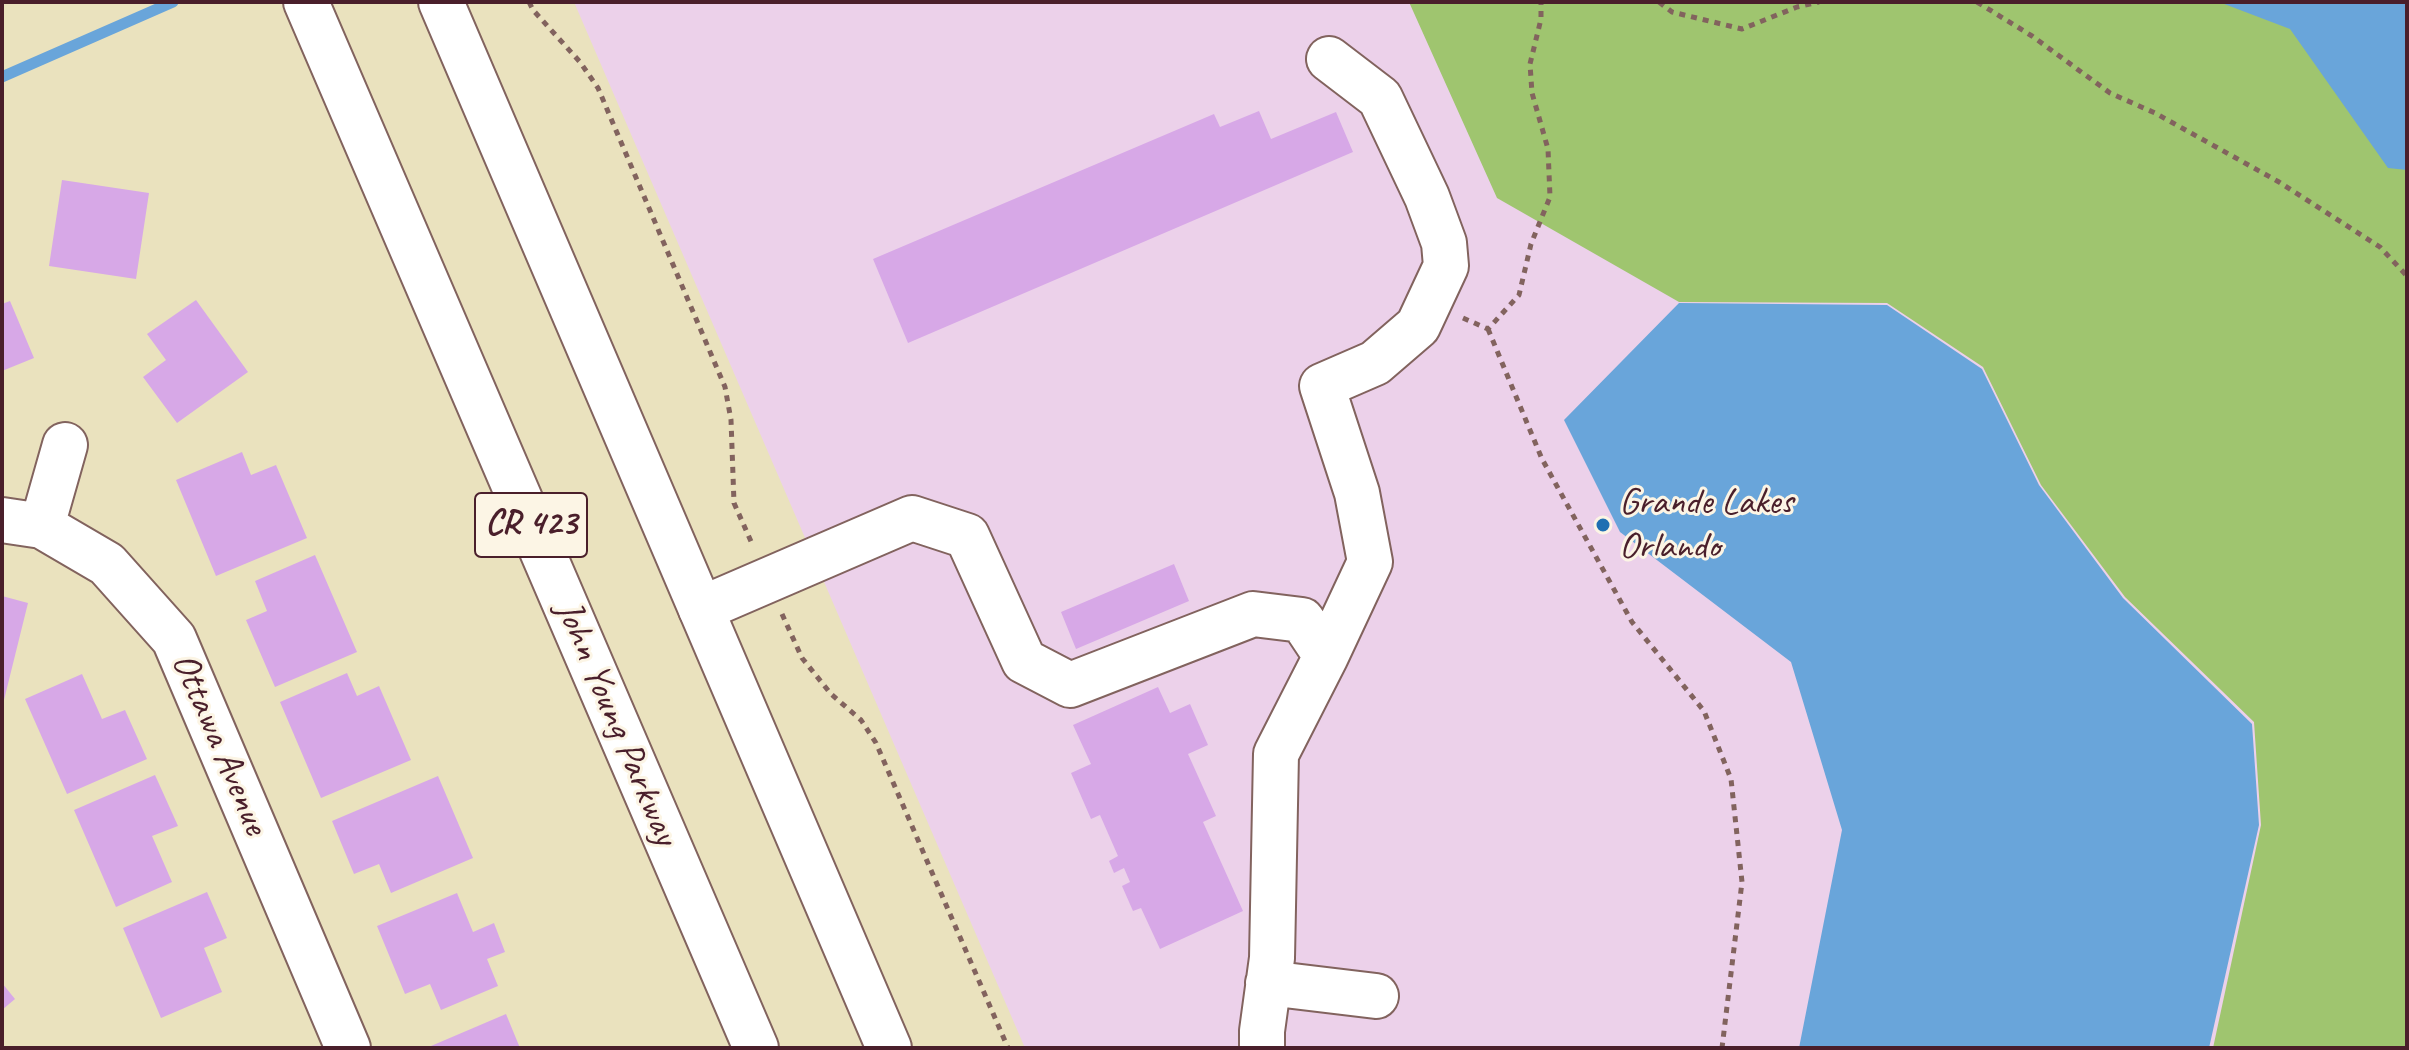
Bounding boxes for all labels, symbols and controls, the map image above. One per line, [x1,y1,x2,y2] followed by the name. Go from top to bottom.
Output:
[1619,480,1793,570] place label: Grande Lakes Orlando
[475,493,587,557] road number: CR 423
[1594,516,1612,534] marker: Grande Lakes Orlando
[544,594,688,852] street label: John Young Parkway
[160,646,278,842] street label: Ottawa Avenue

